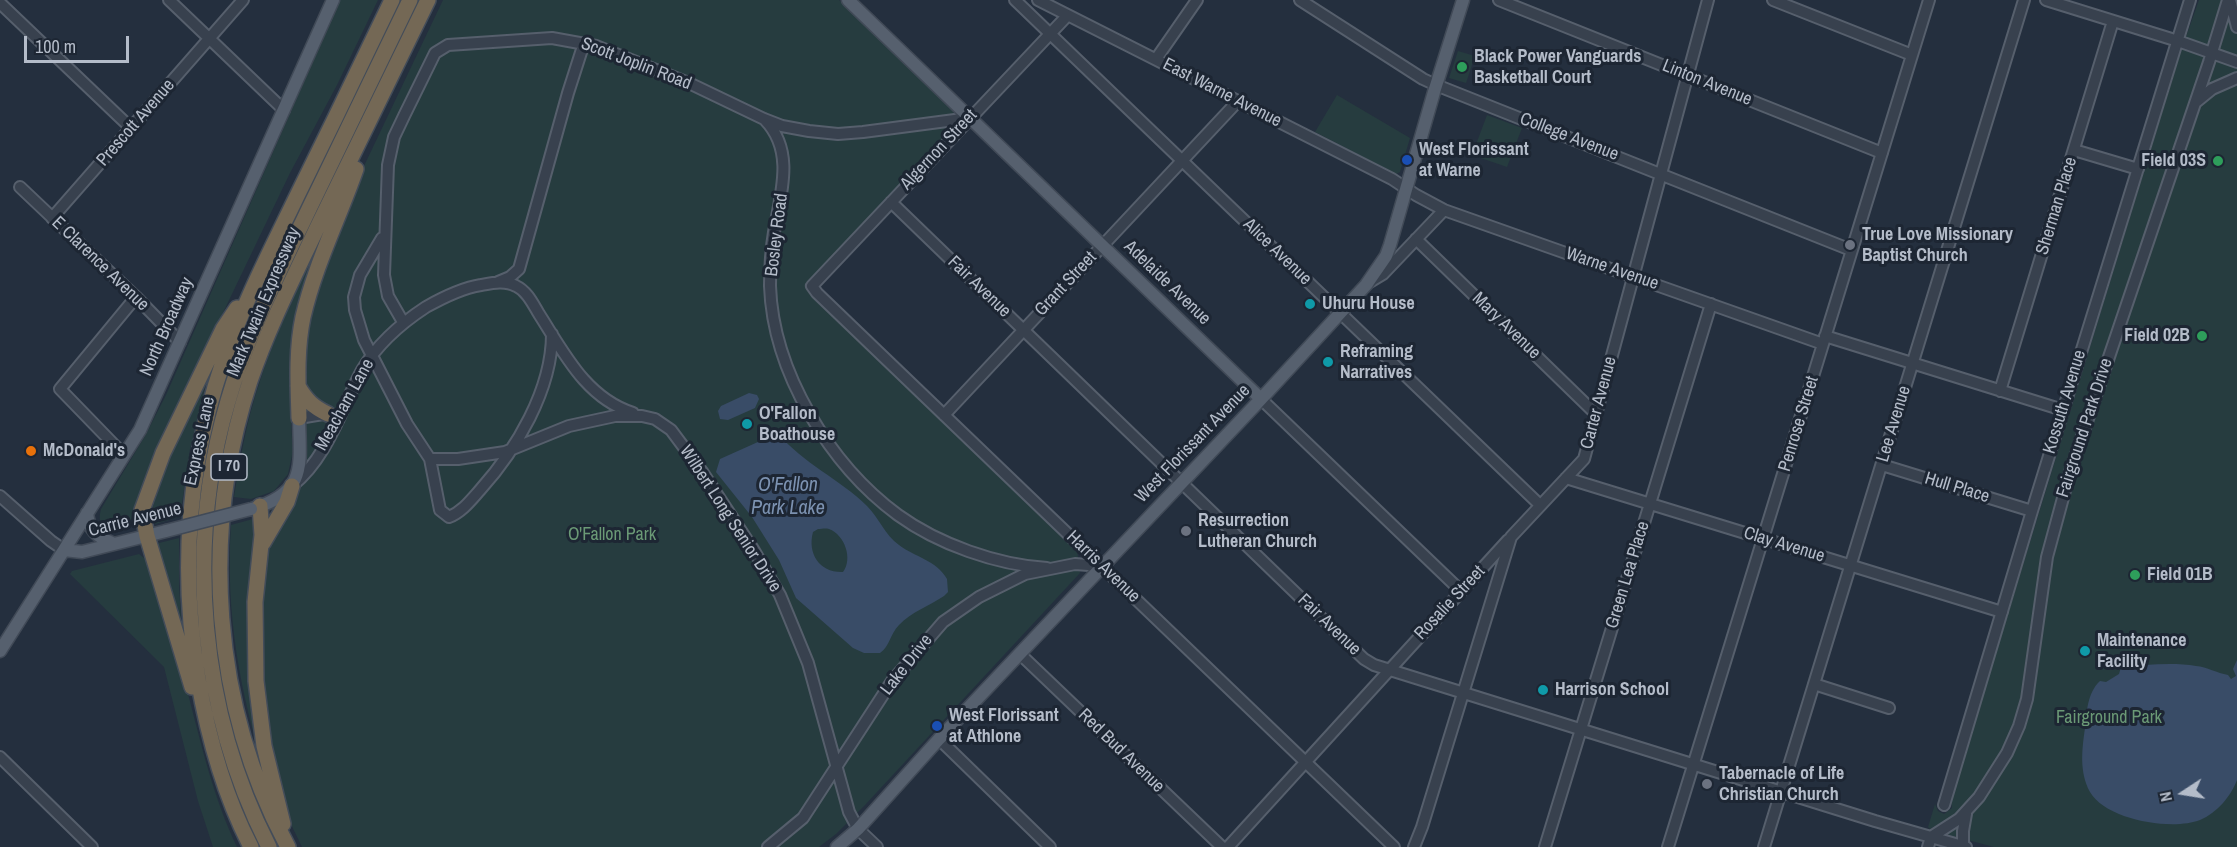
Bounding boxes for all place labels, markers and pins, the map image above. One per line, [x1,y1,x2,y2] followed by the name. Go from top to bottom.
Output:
[1474,46,1641,88] place label: Black Power Vanguards Basketball Court
[1455,60,1469,74] marker: Black Power Vanguards Basketball Court
[1419,139,1529,182] place label: West Florissant at Warne
[2141,150,2206,172] place label: Field 03S
[1400,153,1414,167] marker: West Florissant at Warne
[2211,154,2225,168] marker: Field 03S
[1862,224,2013,266] place label: True Love Missionary Baptist Church
[1843,238,1857,252] marker: True Love Missionary Baptist Church
[1322,293,1415,315] place label: Uhuru House
[1303,297,1317,311] marker: Uhuru House
[2124,325,2190,347] place label: Field 02B
[2195,329,2209,343] marker: Field 02B
[1340,341,1413,384] place label: Reframing Narratives
[1321,355,1335,369] marker: Reframing Narratives
[759,403,835,446] place label: O'Fallon Boathouse
[740,417,754,431] marker: O'Fallon Boathouse
[43,440,125,462] place label: McDonald's
[24,444,38,458] marker: McDonald's
[1198,510,1317,552] place label: Resurrection Lutheran Church
[1179,524,1193,538] marker: Resurrection Lutheran Church
[2147,564,2213,586] place label: Field 01B
[2128,568,2142,582] marker: Field 01B
[2097,630,2186,672] place label: Maintenance Facility
[2078,644,2092,658] marker: Maintenance Facility
[1555,679,1669,701] place label: Harrison School
[1536,683,1550,697] marker: Harrison School
[949,705,1059,748] place label: West Florissant at Athlone
[930,719,944,733] marker: West Florissant at Athlone
[1719,763,1844,806] place label: Tabernacle of Life Christian Church
[1700,777,1714,791] marker: Tabernacle of Life Christian Church

